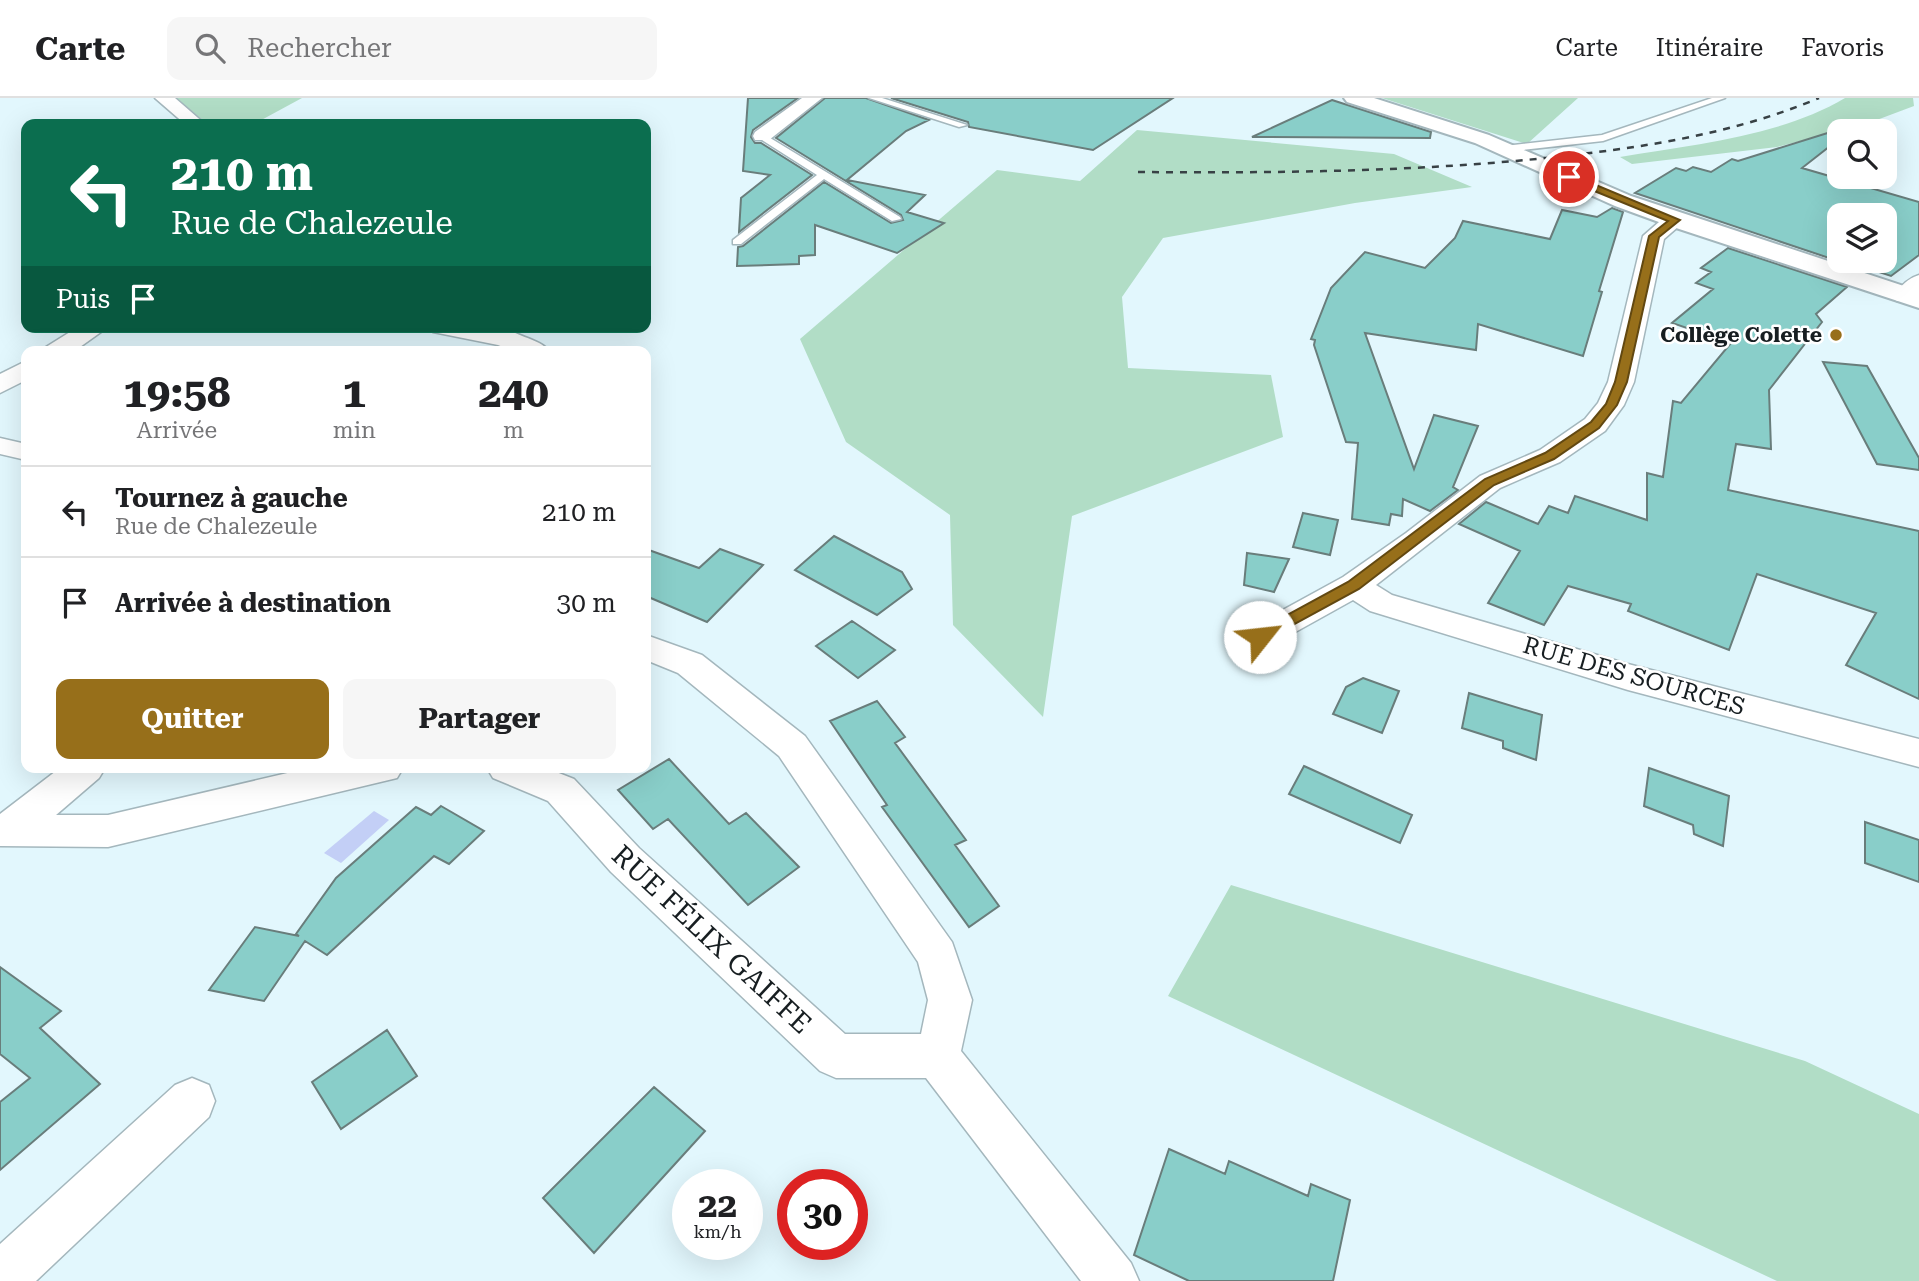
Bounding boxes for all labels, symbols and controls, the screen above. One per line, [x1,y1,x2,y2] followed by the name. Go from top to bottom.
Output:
[167,17,657,80] search box
[35,29,125,68] text: Carte
[191,29,229,67] icon: search
[247,33,392,63] text: Rechercher
[1556,34,1618,62] text: Carte
[1656,34,1763,62] text: Itinéraire
[1801,34,1884,62] text: Favoris
[1827,119,1897,273] map controls
[1827,119,1897,189] button: search
[171,145,313,202] text: 210 m
[56,147,147,238] icon: left
[1539,147,1599,207] pin
[1550,158,1588,196] icon: arrive
[1827,203,1897,273] button: layers
[171,204,453,242] text: Rue de Chalezeule
[124,280,162,318] icon: arrive
[56,284,110,314] text: Puis
[1660,323,1822,347] place label: Collège Colette
[1828,327,1844,343] marker: Collège Colette
[123,368,230,417] text: 19:58
[343,368,366,417] text: 1
[478,368,549,417] text: 240
[137,417,217,444] text: Arrivée
[333,417,376,444] text: min
[503,417,524,444] text: m
[115,483,348,513] text: Tournez à gauche
[56,493,94,531] icon: left
[542,497,616,527] text: 210 m
[115,513,317,540] text: Rue de Chalezeule
[56,584,94,622] icon: arrive
[115,588,391,618] text: Arrivée à destination
[557,588,616,618] text: 30 m
[1223,600,1297,674] position arrow
[1520,631,1748,721] street label: RUE DES SOURCES
[56,679,329,759] button: Quitter
[343,679,616,759] button: Partager
[605,838,819,1040] street label: RUE FÉLIX GAIFFE
[777,1169,868,1260] speed limit sign: 30
[698,1185,737,1226] text: 22
[693,1221,742,1242] text: km/h

